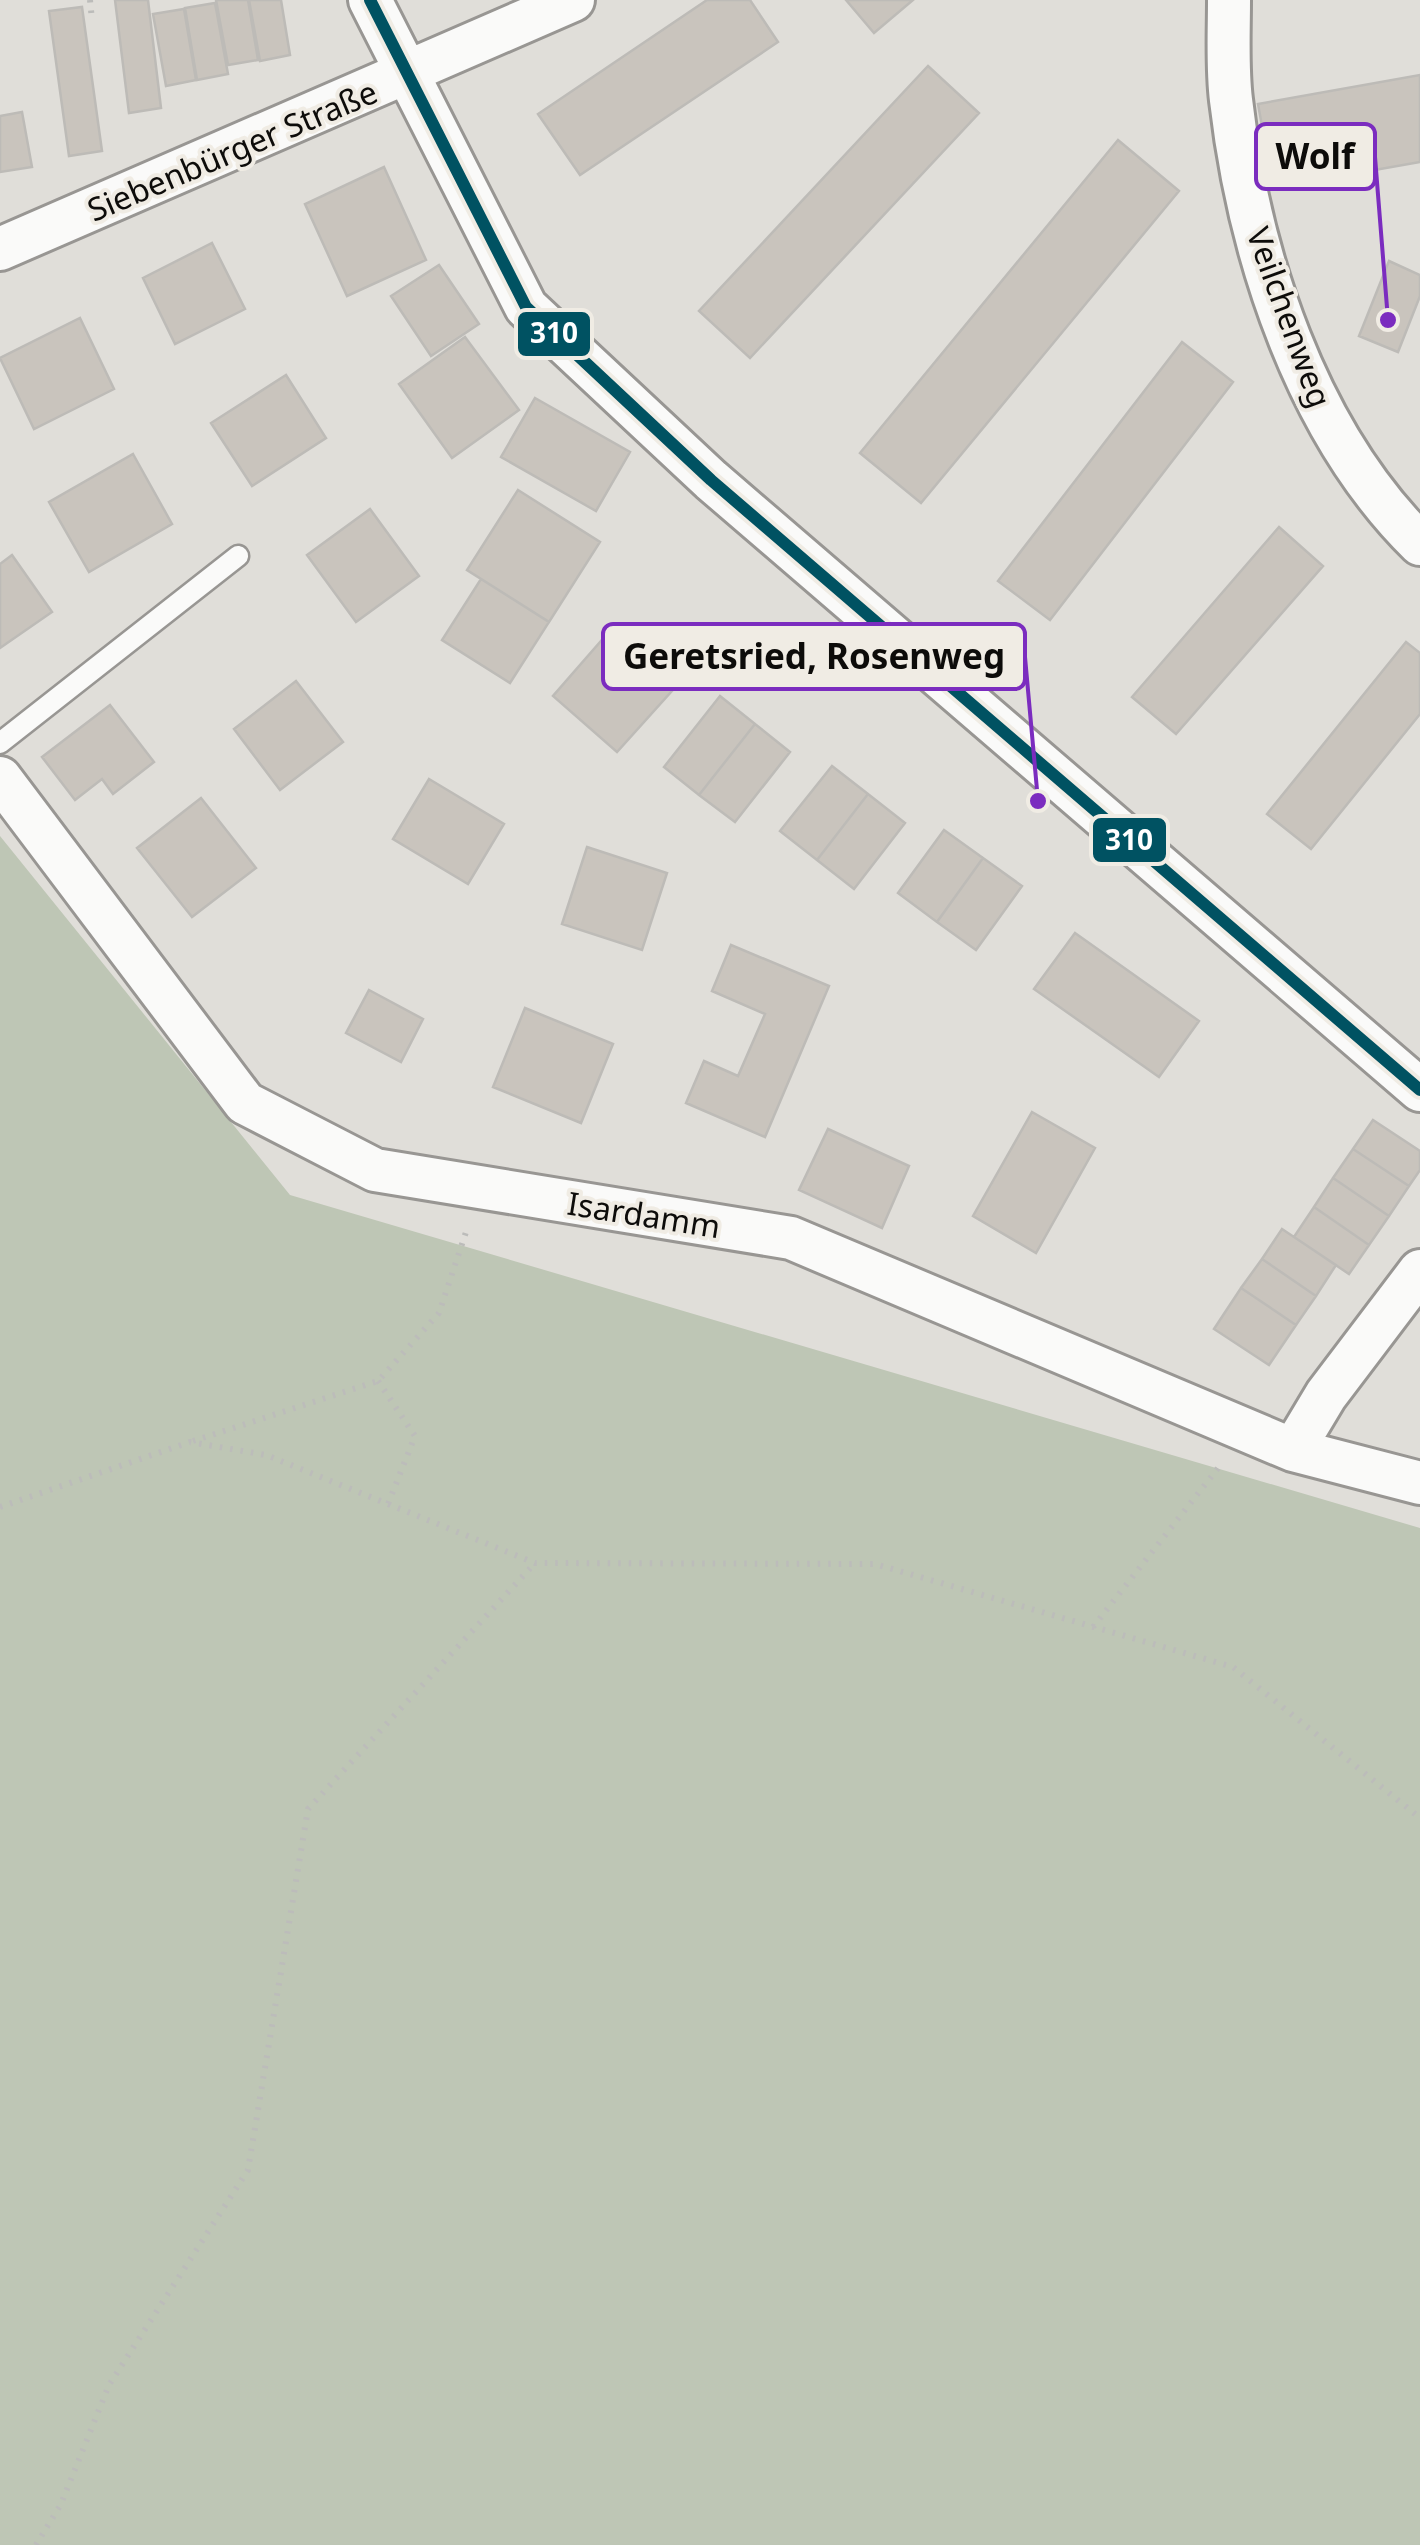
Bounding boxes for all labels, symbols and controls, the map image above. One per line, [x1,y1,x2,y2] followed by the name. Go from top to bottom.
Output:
[81,69,383,231] street label: Siebenbürger Straße
[1256,124,1375,189] callout: Wolf
[1276,132,1357,179] text: Wolf
[1237,221,1343,413] street label: Veilchenweg
[516,310,592,358] line badge: 310
[530,313,578,351] text: 310
[603,624,1025,689] callout: Geretsried, Rosenweg
[623,632,1005,679] text: Geretsried, Rosenweg
[1091,816,1168,864] line badge: 310
[1105,820,1153,858] text: 310
[564,1181,724,1247] street label: Isardamm

